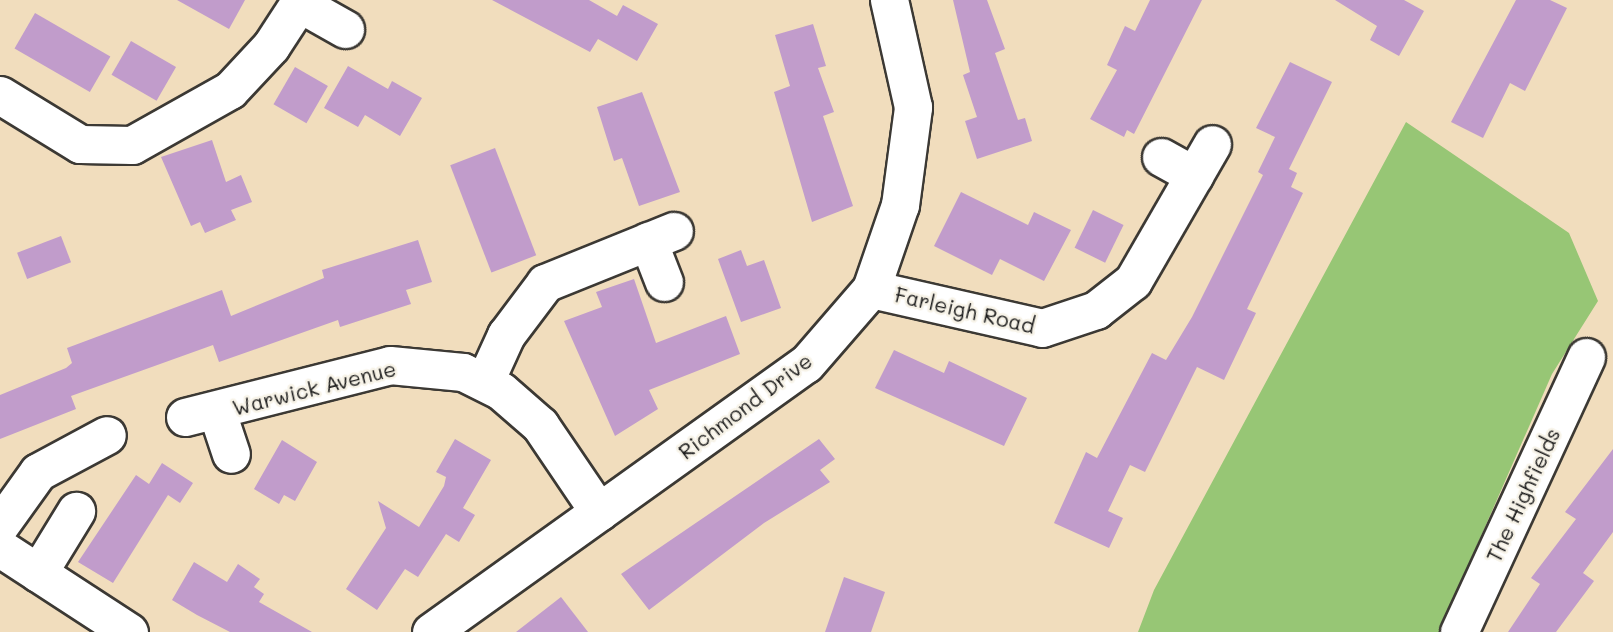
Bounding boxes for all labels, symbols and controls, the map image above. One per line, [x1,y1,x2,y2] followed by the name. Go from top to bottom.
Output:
[892,282,1038,338] street label: Farleigh Road
[673,348,817,464] street label: Richmond Drive
[230,355,398,421] street label: Warwick Avenue
[1481,424,1565,566] street label: The Highfields

